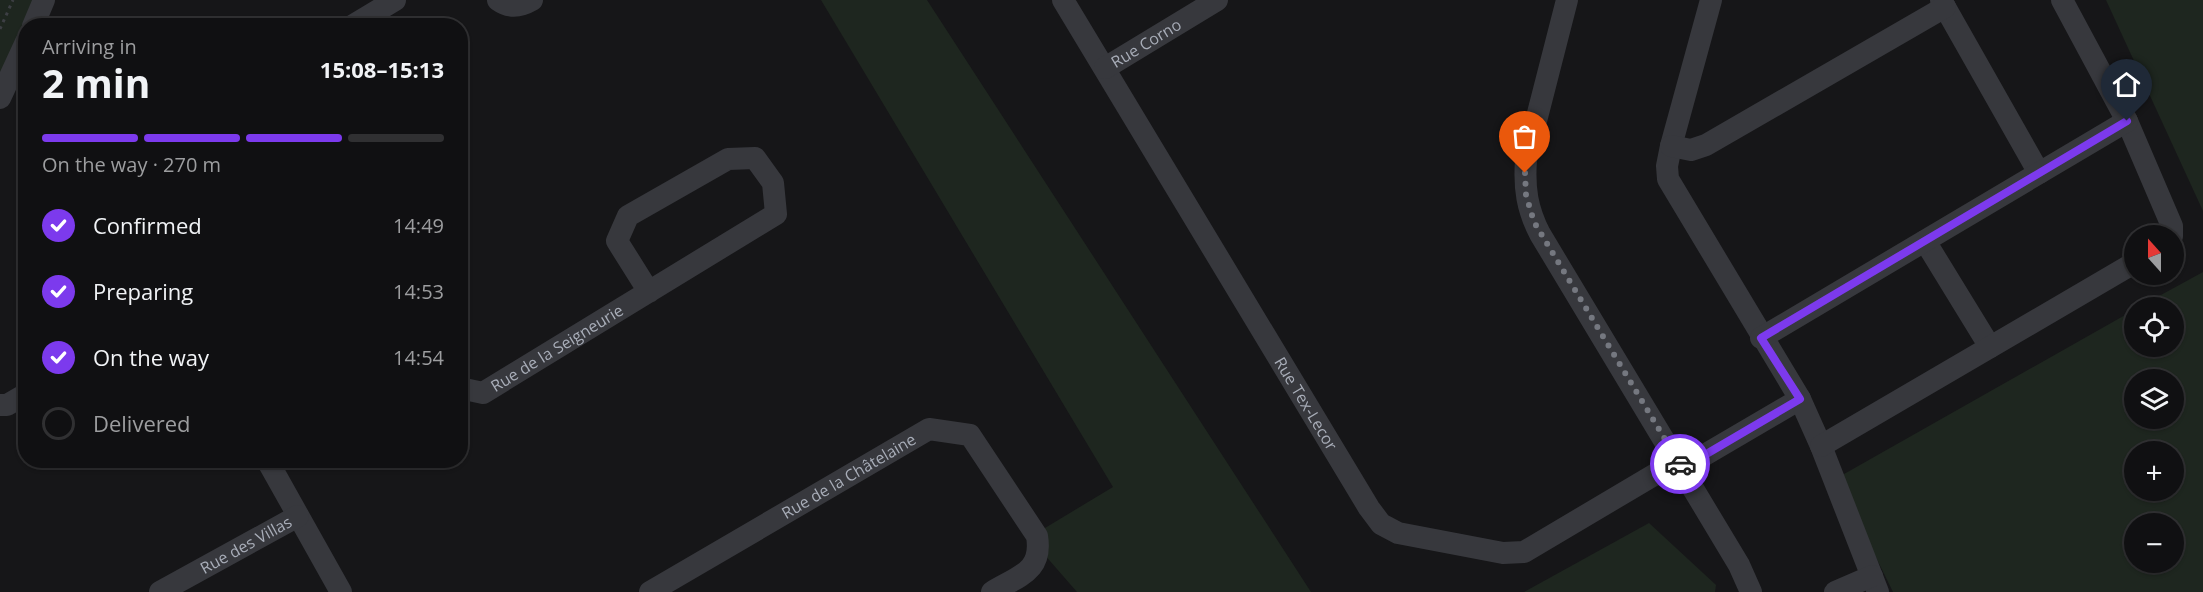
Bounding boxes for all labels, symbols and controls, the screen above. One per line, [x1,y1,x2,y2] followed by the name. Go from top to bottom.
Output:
[1107,13,1185,73] street label: Rue Corno
[42,33,137,60] text: Arriving in
[320,54,444,84] text: 15:08–15:13
[42,56,150,109] text: 2 min
[2101,59,2152,121] pin
[2110,68,2143,101] icon: home
[1499,111,1550,173] pin
[1508,120,1541,153] icon: bag
[42,151,221,178] text: On the way · 270 m
[42,209,75,242] icon: check
[93,210,202,240] text: Confirmed
[393,212,444,239] text: 14:49
[2124,225,2184,285] north arrow
[2124,225,2184,573] map controls
[42,275,75,308] icon: check
[93,276,193,306] text: Preparing
[393,278,444,305] text: 14:53
[2124,297,2184,357] button: locate
[486,299,627,397] street label: Rue de la Seigneurie
[42,341,75,374] icon: check
[93,342,209,372] text: On the way
[393,344,444,371] text: 14:54
[1269,353,1343,455] street label: Rue Tex-Lecor
[2124,369,2184,429] button: layers
[93,408,191,438] text: Delivered
[777,428,920,524] street label: Rue de la Châtelaine
[1650,434,1710,494] courier
[2124,441,2184,501] button: +
[1664,448,1697,481] icon: car
[196,511,296,579] street label: Rue des Villas
[2124,513,2184,573] button: −

